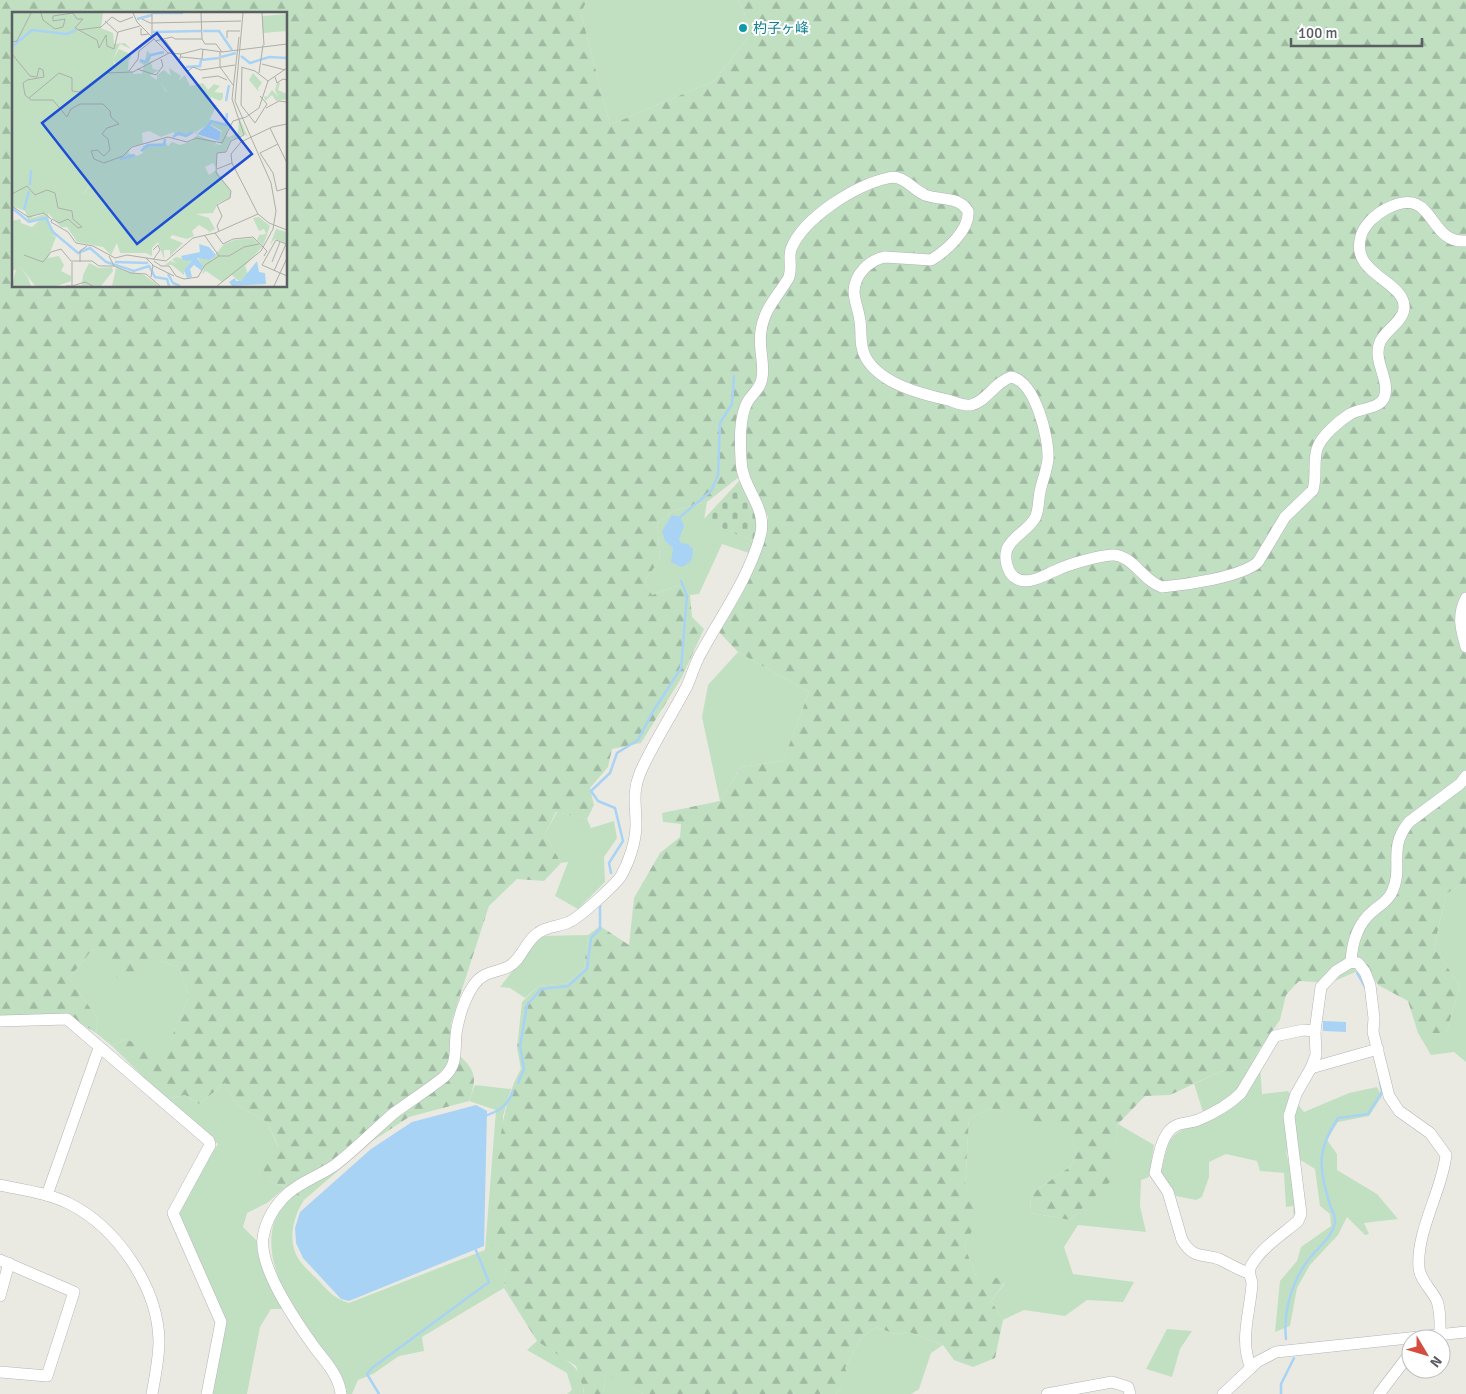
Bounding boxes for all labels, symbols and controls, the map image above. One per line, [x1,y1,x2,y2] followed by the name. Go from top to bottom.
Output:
[12,12,288,288] inset map
[1291,15,1422,47] scale bar
[753,20,809,37] place label: 杓子ヶ峰
[737,22,749,34] marker: 杓子ヶ峰
[1298,24,1338,42] text: 100 m
[1401,1329,1451,1379] north arrow
[1426,1353,1446,1371] text: N

